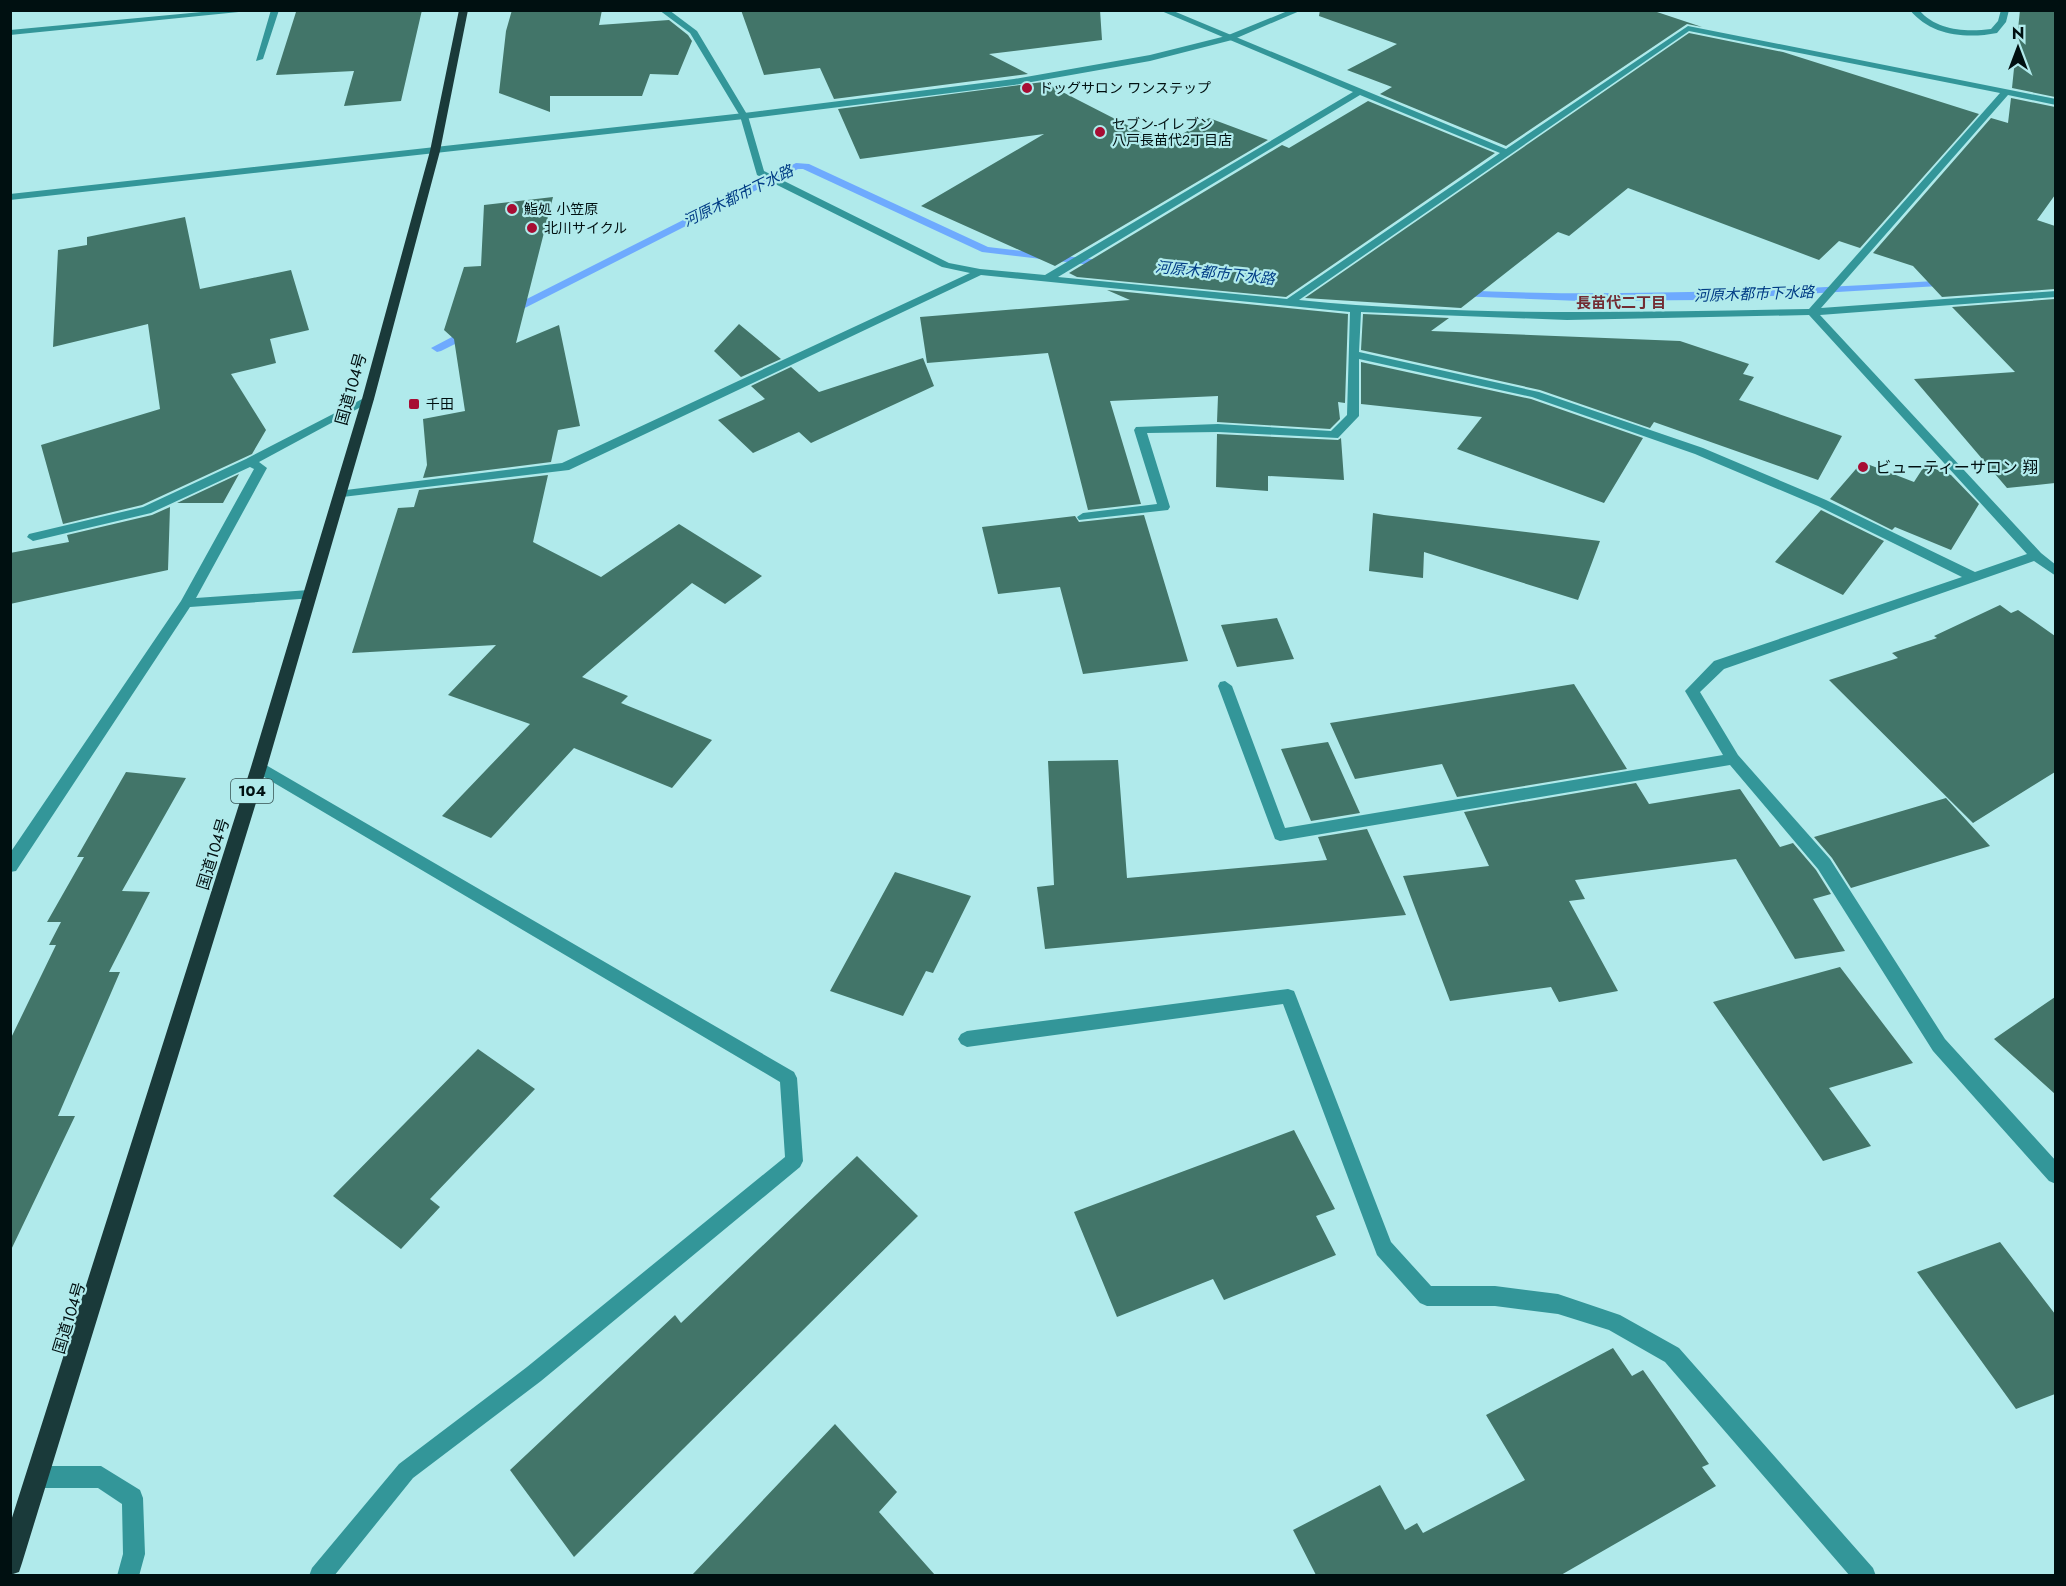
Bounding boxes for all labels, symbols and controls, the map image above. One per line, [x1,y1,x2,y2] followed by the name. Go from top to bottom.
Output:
[1988,18,2048,78] north arrow
[2012,22,2024,45] text: N
[1039,78,1211,98] place label: ドッグサロン ワンステップ
[1020,81,1034,95] marker: ドッグサロン ワンステップ
[1112,114,1232,150] place label: セブン-イレブン 八戸長苗代2丁目店
[1093,125,1107,139] marker: セブン-イレブン 八戸長苗代2丁目店
[679,159,799,232] water label: 河原木都市下水路
[524,199,598,219] place label: 鮨処 小笠原
[505,202,519,216] marker: 鮨処 小笠原
[544,218,627,238] place label: 北川サイクル
[525,221,539,235] marker: 北川サイクル
[1154,256,1278,290] water label: 河原木都市下水路
[1694,281,1816,307] water label: 河原木都市下水路
[1576,292,1666,314] district label: 長苗代二丁目
[330,350,372,428] street label: 国道104号
[426,394,454,414] place label: 千田
[407,397,421,411] marker: 千田
[1875,456,2039,479] place label: ビューティーサロン 翔
[1856,460,1870,474] marker: ビューティーサロン 翔
[231,779,273,803] road number: 104
[191,815,235,893] street label: 国道104号
[47,1279,91,1357] street label: 国道104号

